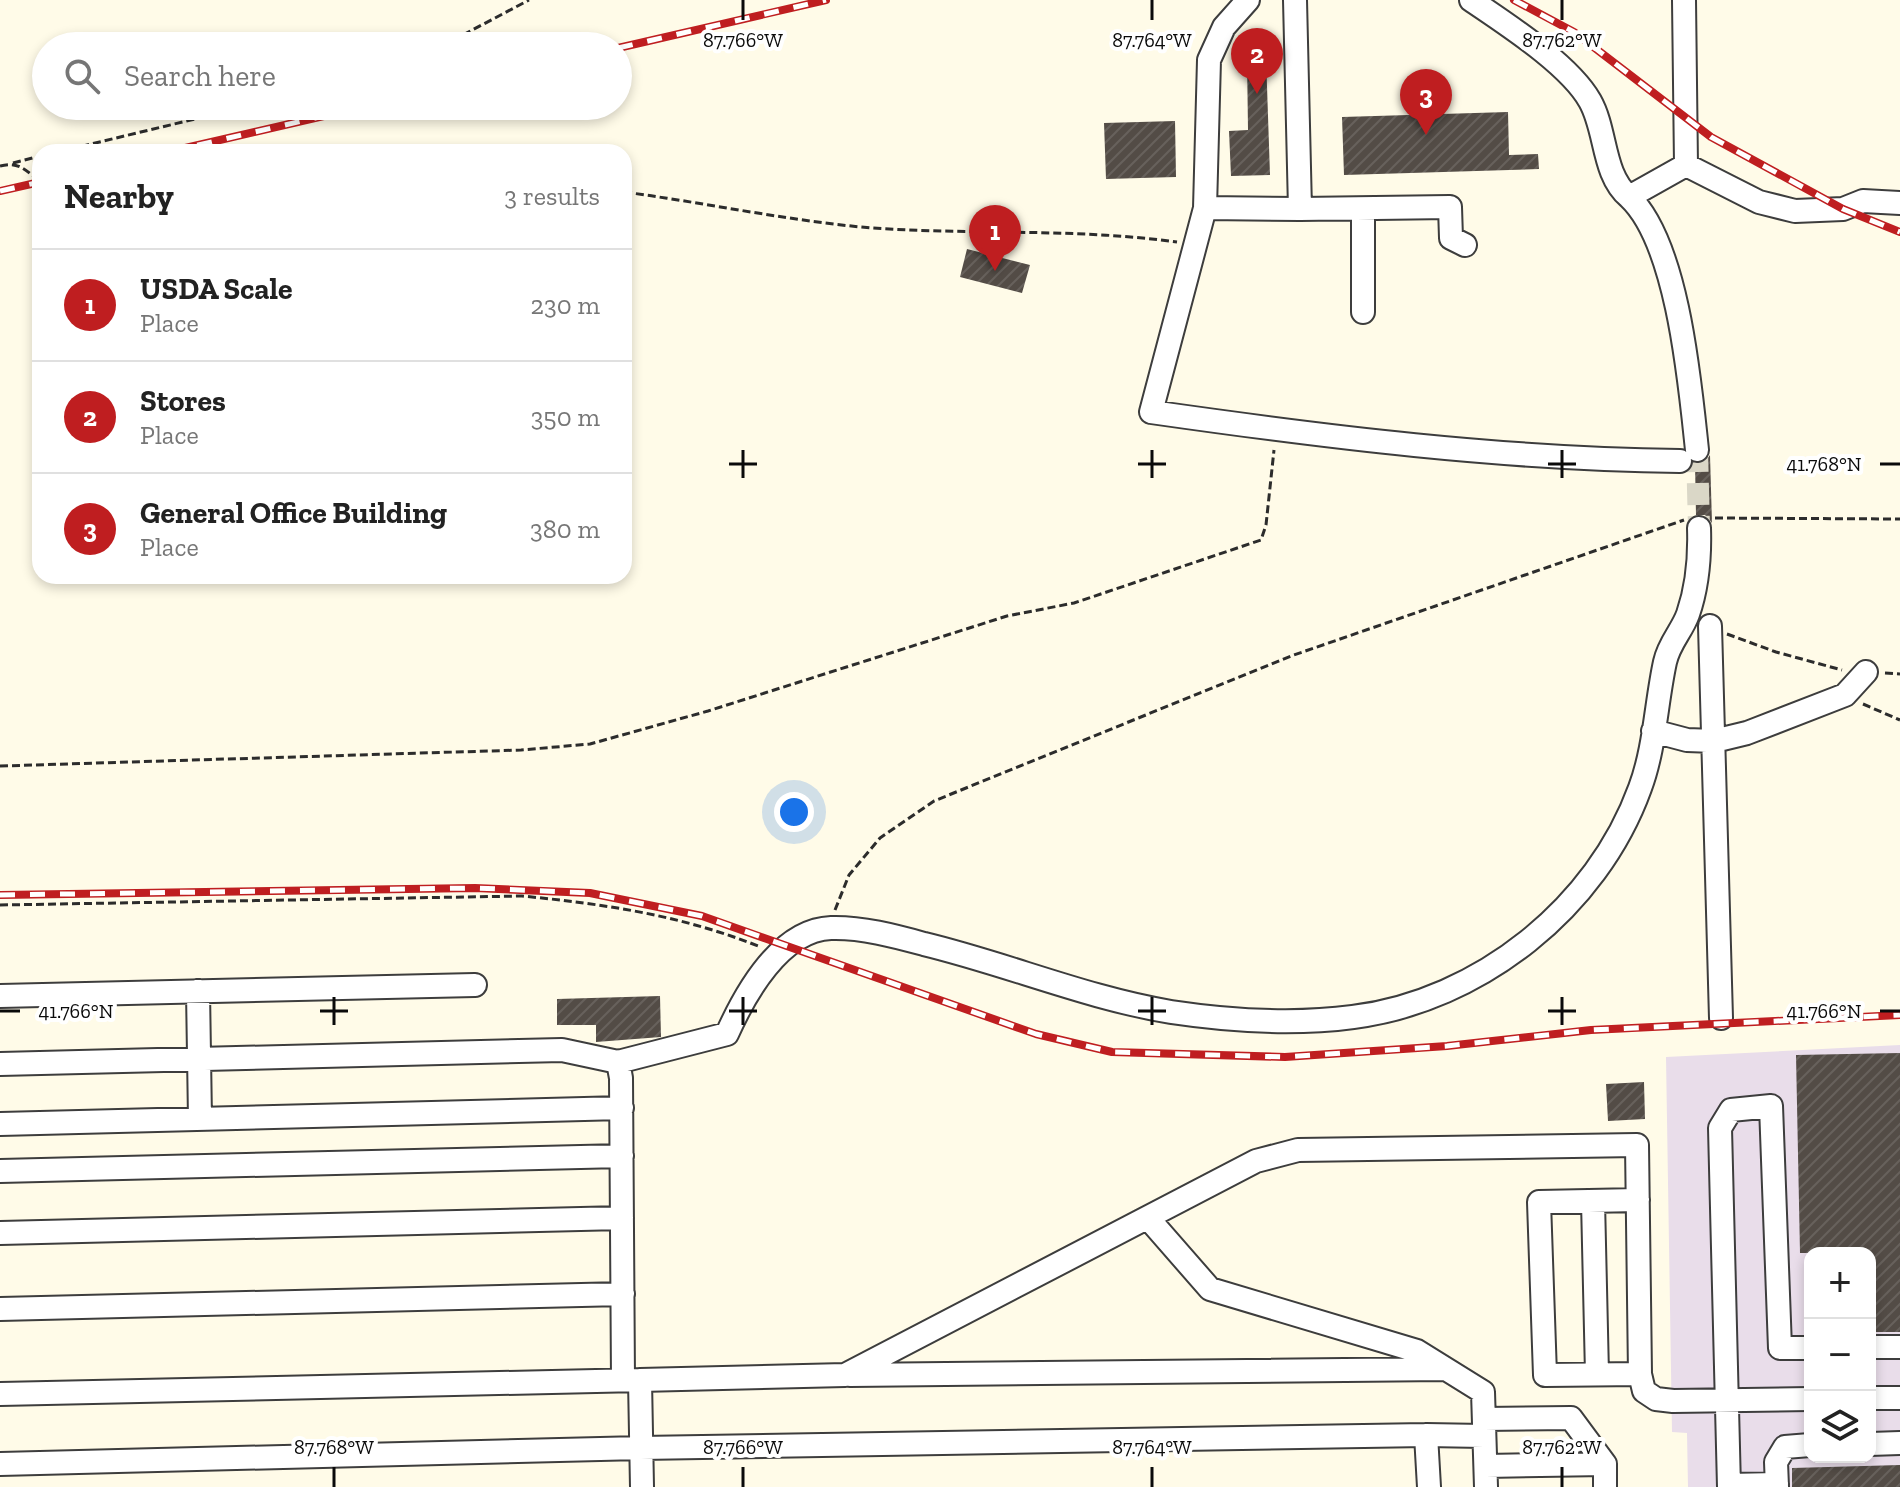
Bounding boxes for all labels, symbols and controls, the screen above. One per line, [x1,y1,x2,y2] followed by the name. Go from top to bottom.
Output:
[703,28,783,52] text: 87.766°W
[1112,28,1192,52] text: 87.764°W
[1231,28,1283,94] pin: 2
[1522,28,1602,52] text: 87.762°W
[32,32,632,120] search box
[60,54,104,98] icon: search
[124,58,276,94] text: Search here
[1400,69,1452,135] pin: 3
[64,176,174,217] text: Nearby
[504,180,600,212] text: 3 results
[969,205,1021,271] pin: 1
[140,271,293,307] text: USDA Scale
[85,289,95,321] text: 1
[531,289,600,321] text: 230 m
[140,307,199,339] text: Place
[140,383,226,419] text: Stores
[83,401,97,433] text: 2
[531,401,600,433] text: 350 m
[140,419,199,451] text: Place
[1786,452,1862,476] text: 41.768°N
[140,495,447,531] text: General Office Building
[83,513,97,545] text: 3
[530,513,600,545] text: 380 m
[140,531,199,563] text: Place
[774,792,814,832] your location
[38,999,114,1023] text: 41.766°N
[1786,999,1862,1023] text: 41.766°N
[1804,1247,1876,1463] map controls
[1804,1247,1876,1319] button: +
[1804,1319,1876,1391] button: −
[1804,1391,1876,1463] button: layers
[294,1435,374,1459] text: 87.768°W
[703,1435,783,1459] text: 87.766°W
[1112,1435,1192,1459] text: 87.764°W
[1522,1435,1602,1459] text: 87.762°W

